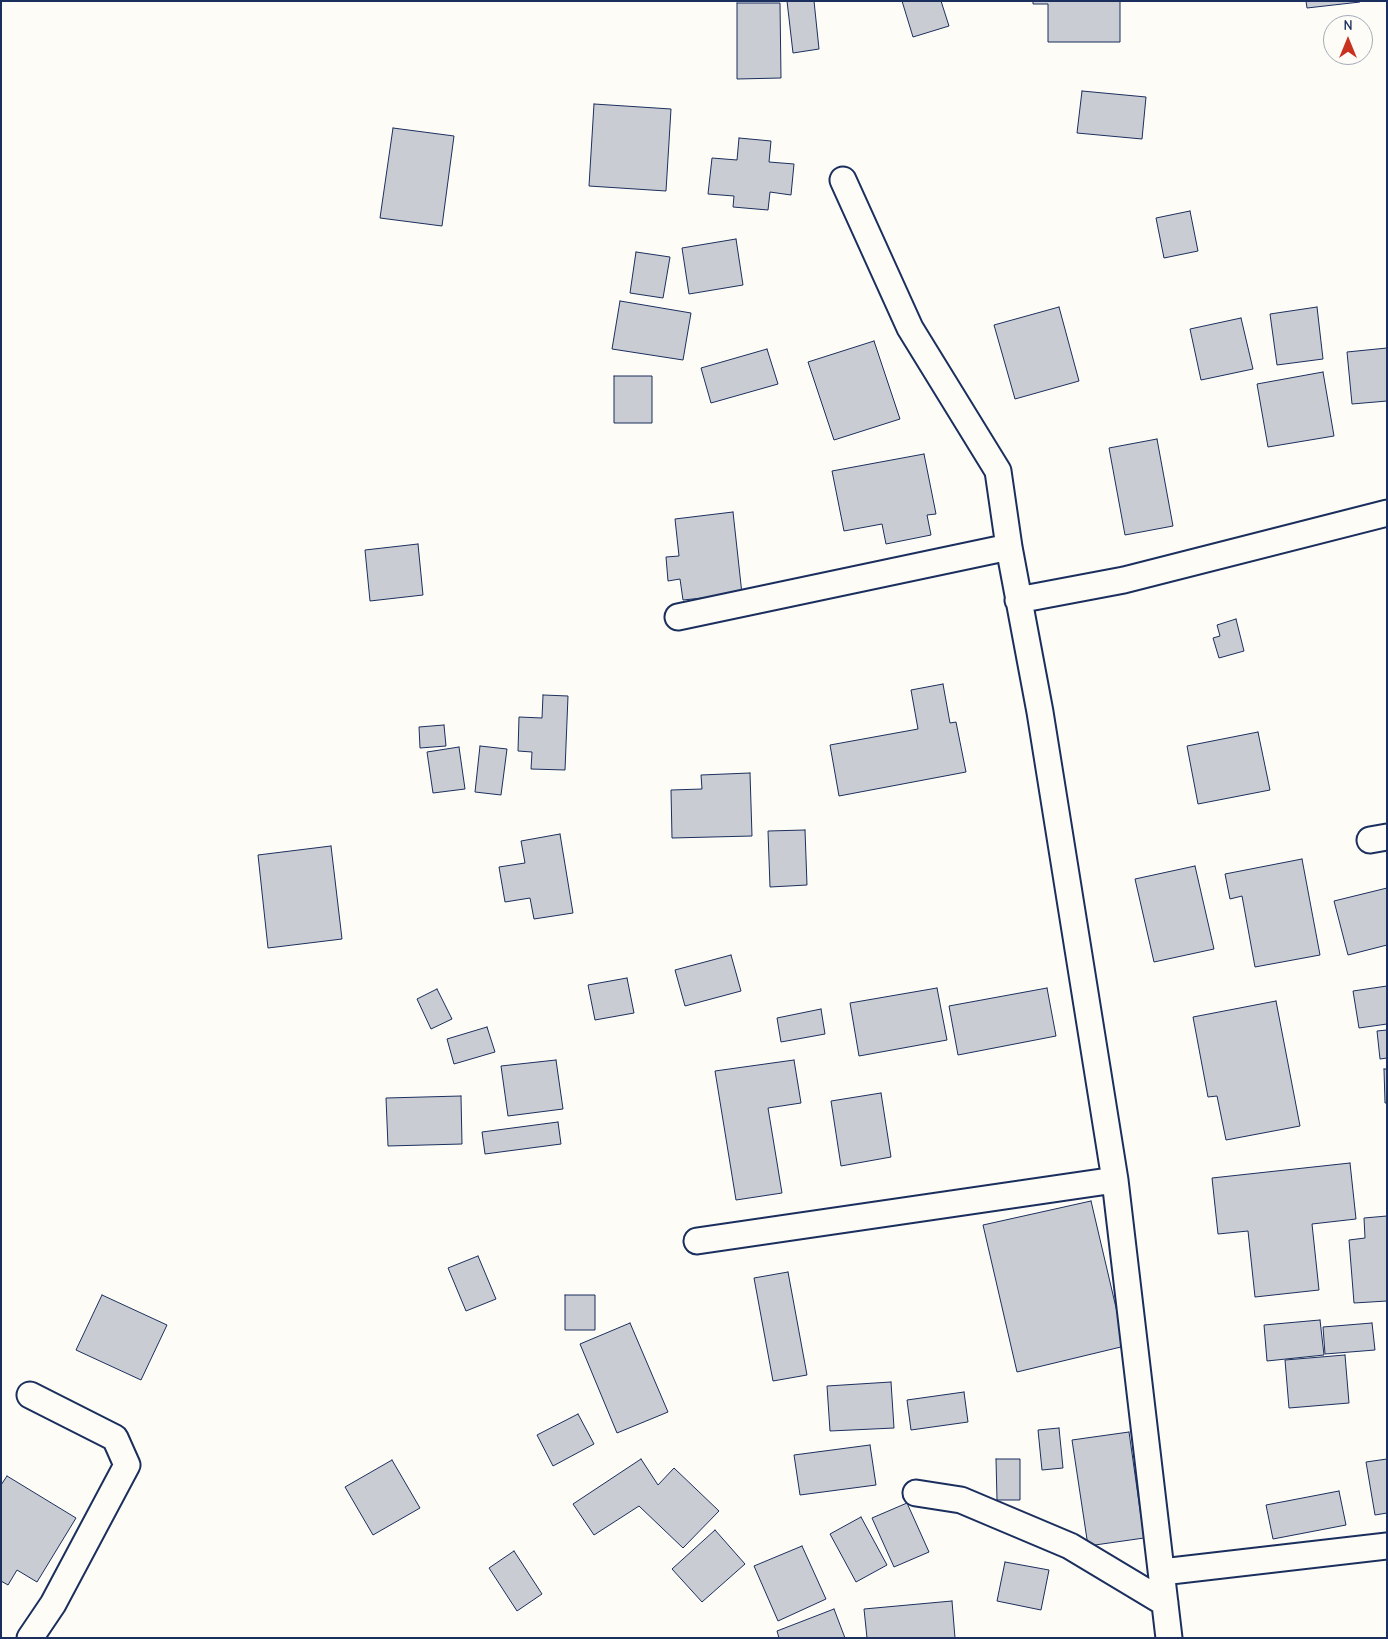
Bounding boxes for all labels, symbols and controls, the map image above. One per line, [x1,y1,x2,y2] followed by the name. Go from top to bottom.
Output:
[1323,15,1373,65] north arrow
[1343,17,1353,34] text: N

